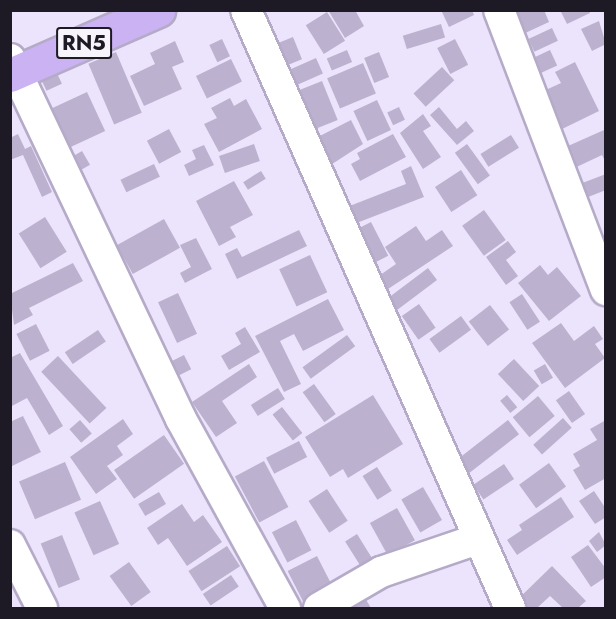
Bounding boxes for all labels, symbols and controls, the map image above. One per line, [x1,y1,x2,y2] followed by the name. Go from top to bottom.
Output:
[56,25,112,61] road number: RN5

